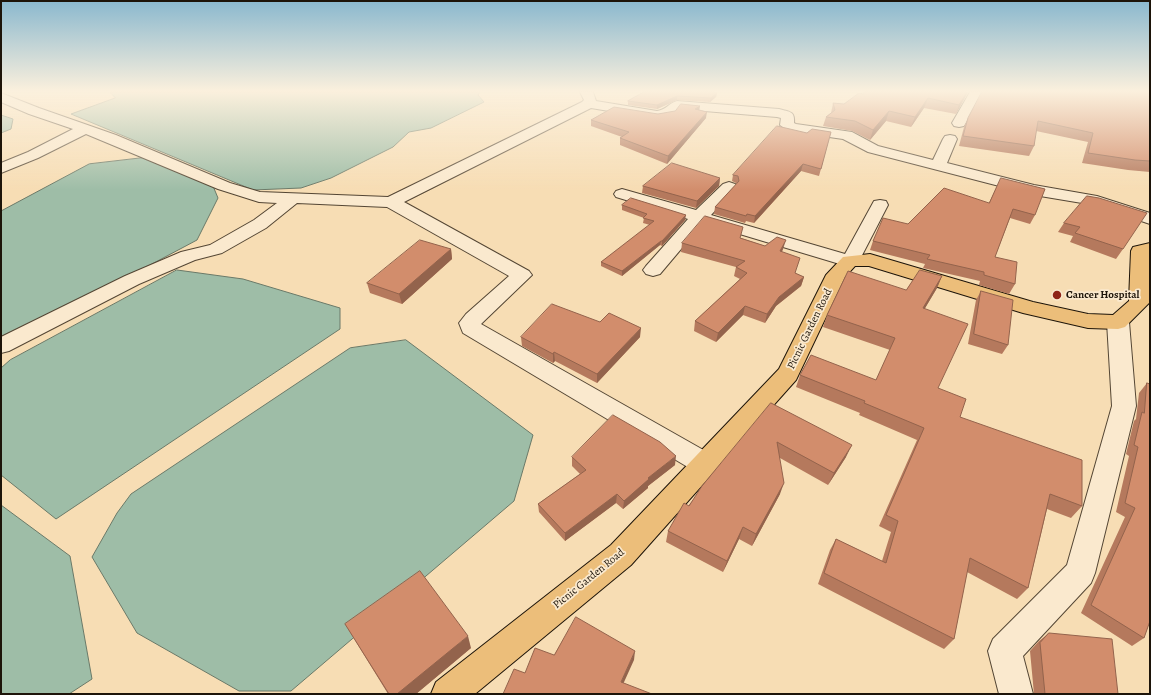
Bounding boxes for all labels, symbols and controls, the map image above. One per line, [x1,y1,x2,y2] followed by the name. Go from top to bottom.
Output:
[785,287,835,371] street label: Picnic Garden Road
[1066,288,1140,302] place label: Cancer Hospital
[1051,289,1063,301] marker: Cancer Hospital
[551,546,627,612] street label: Picnic Garden Road

